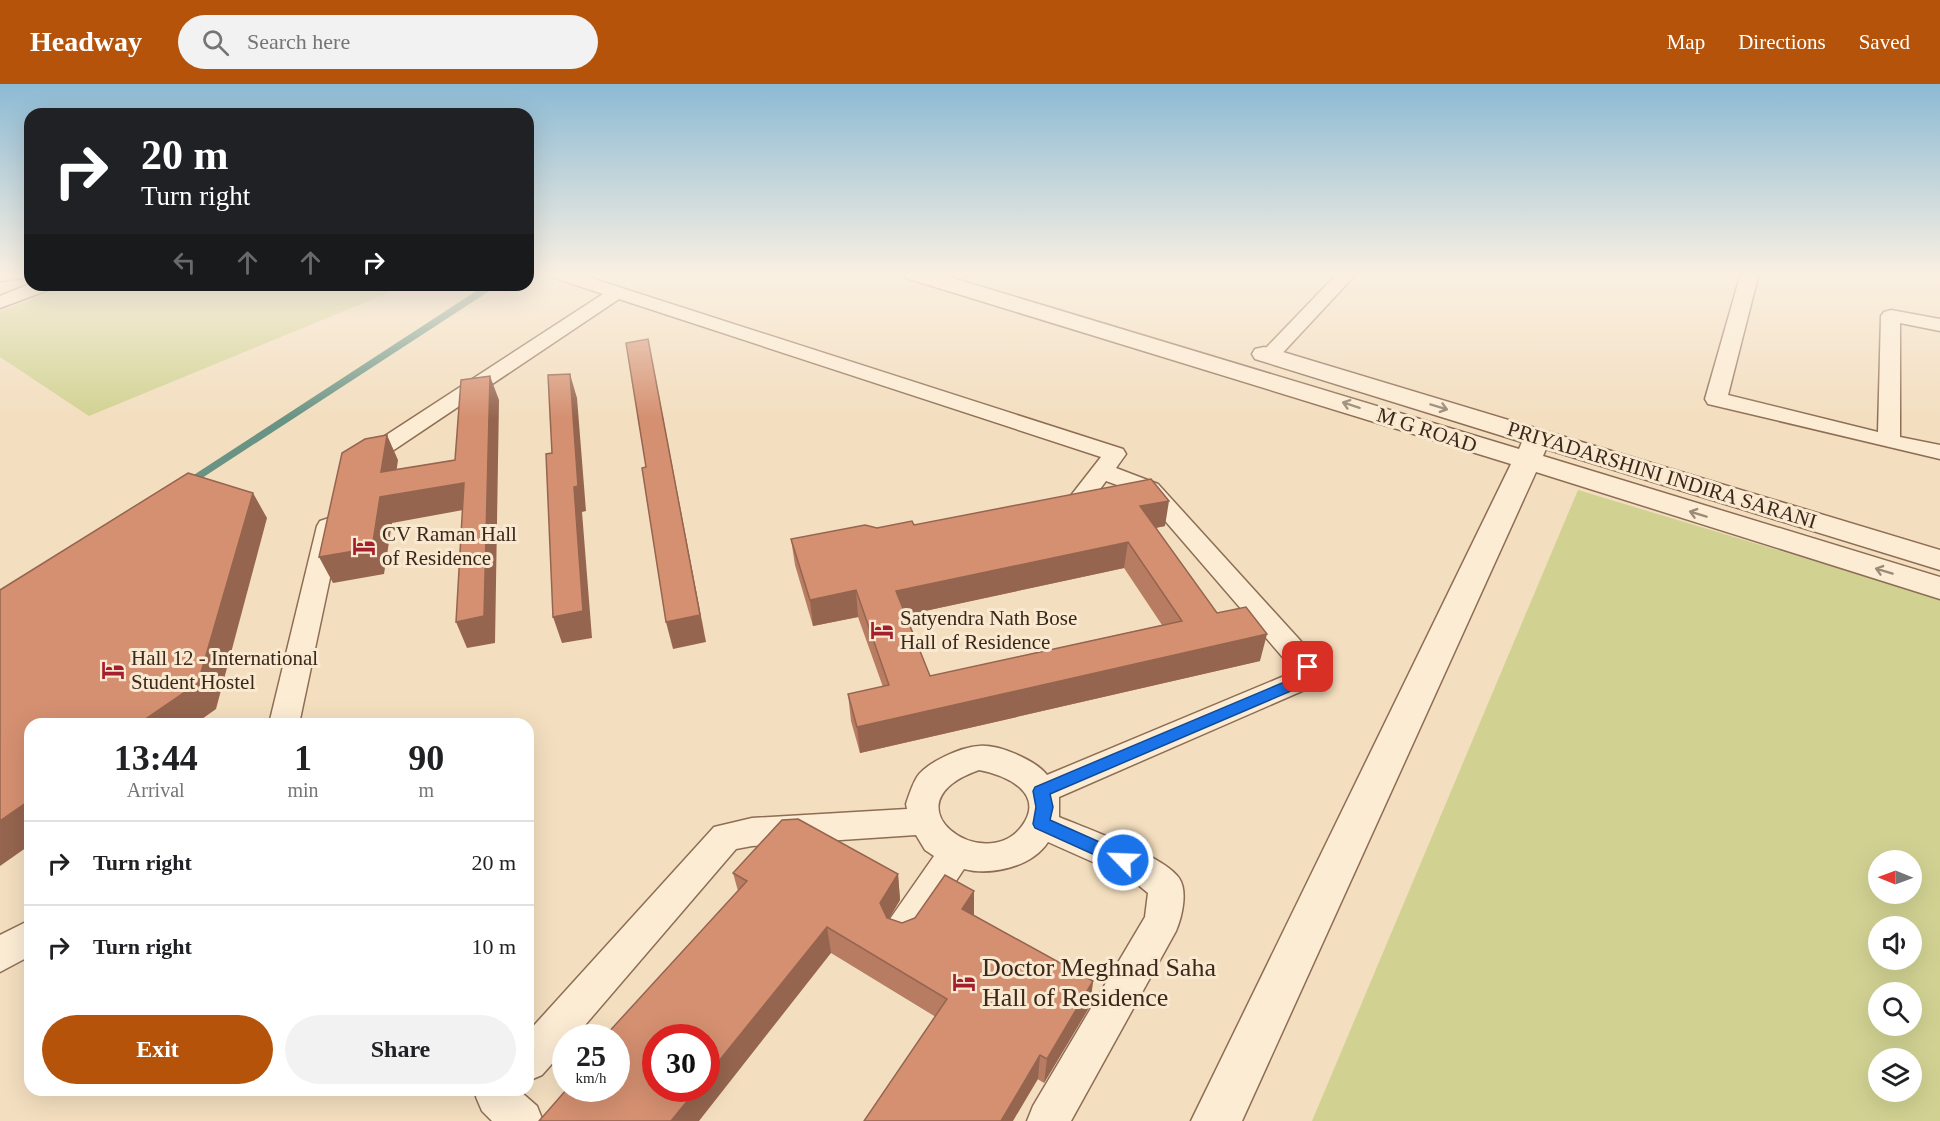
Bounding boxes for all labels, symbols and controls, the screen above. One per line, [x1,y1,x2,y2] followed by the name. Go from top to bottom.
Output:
[178,15,598,69] search box
[30,26,142,57] text: Headway
[199,26,232,59] icon: search
[247,29,350,54] text: Search here
[1667,30,1705,54] text: Map
[1738,30,1826,54] text: Directions
[1859,30,1910,54] text: Saved
[42,132,120,210] icon: right
[141,132,229,178] text: 20 m
[141,181,250,211] text: Turn right
[168,246,201,279] icon: left
[231,246,264,279] icon: ahead
[294,246,327,279] icon: ahead
[357,246,390,279] icon: right
[1342,399,1361,410] one-way arrow
[1430,402,1449,413] one-way arrow
[1374,403,1480,457] street label: M G ROAD
[1505,416,1819,534] street label: PRIYADARSHINI INDIRA SARANI
[1689,508,1708,519] one-way arrow
[382,522,517,570] place label: CV Raman Hall of Residence
[351,533,377,559] hotel icon: CV Raman Hall of Residence
[1875,565,1894,576] one-way arrow
[900,606,1077,654] place label: Satyendra Nath Bose Hall of Residence
[869,617,895,643] hotel icon: Satyendra Nath Bose Hall of Residence
[1282,641,1333,692] pin
[131,646,318,694] place label: Hall 12 - International Student Hostel
[1291,650,1324,683] icon: arrive
[100,657,126,683] hotel icon: Hall 12 - International Student Hostel
[114,738,198,778] text: 13:44
[294,738,312,778] text: 1
[408,738,444,778] text: 90
[127,779,185,801] text: Arrival
[287,779,319,801] text: min
[419,779,434,801] text: m
[1091,828,1155,892] position arrow
[42,847,75,880] icon: right
[93,850,192,875] text: Turn right
[471,850,516,875] text: 20 m
[1868,850,1922,904] north arrow
[1868,850,1922,1102] map controls
[1868,916,1922,970] button: sound
[42,931,75,964] icon: right
[93,934,192,959] text: Turn right
[471,934,516,959] text: 10 m
[982,953,1216,1012] place label: Doctor Meghnad Saha Hall of Residence
[951,969,977,995] hotel icon: Doctor Meghnad Saha Hall of Residence
[1868,982,1922,1036] button: search
[42,1015,273,1084] button: Exit
[285,1015,516,1084] button: Share
[642,1024,720,1102] speed limit sign: 30
[576,1039,606,1072] text: 25
[1868,1048,1922,1102] button: layers
[576,1070,606,1086] text: km/h

